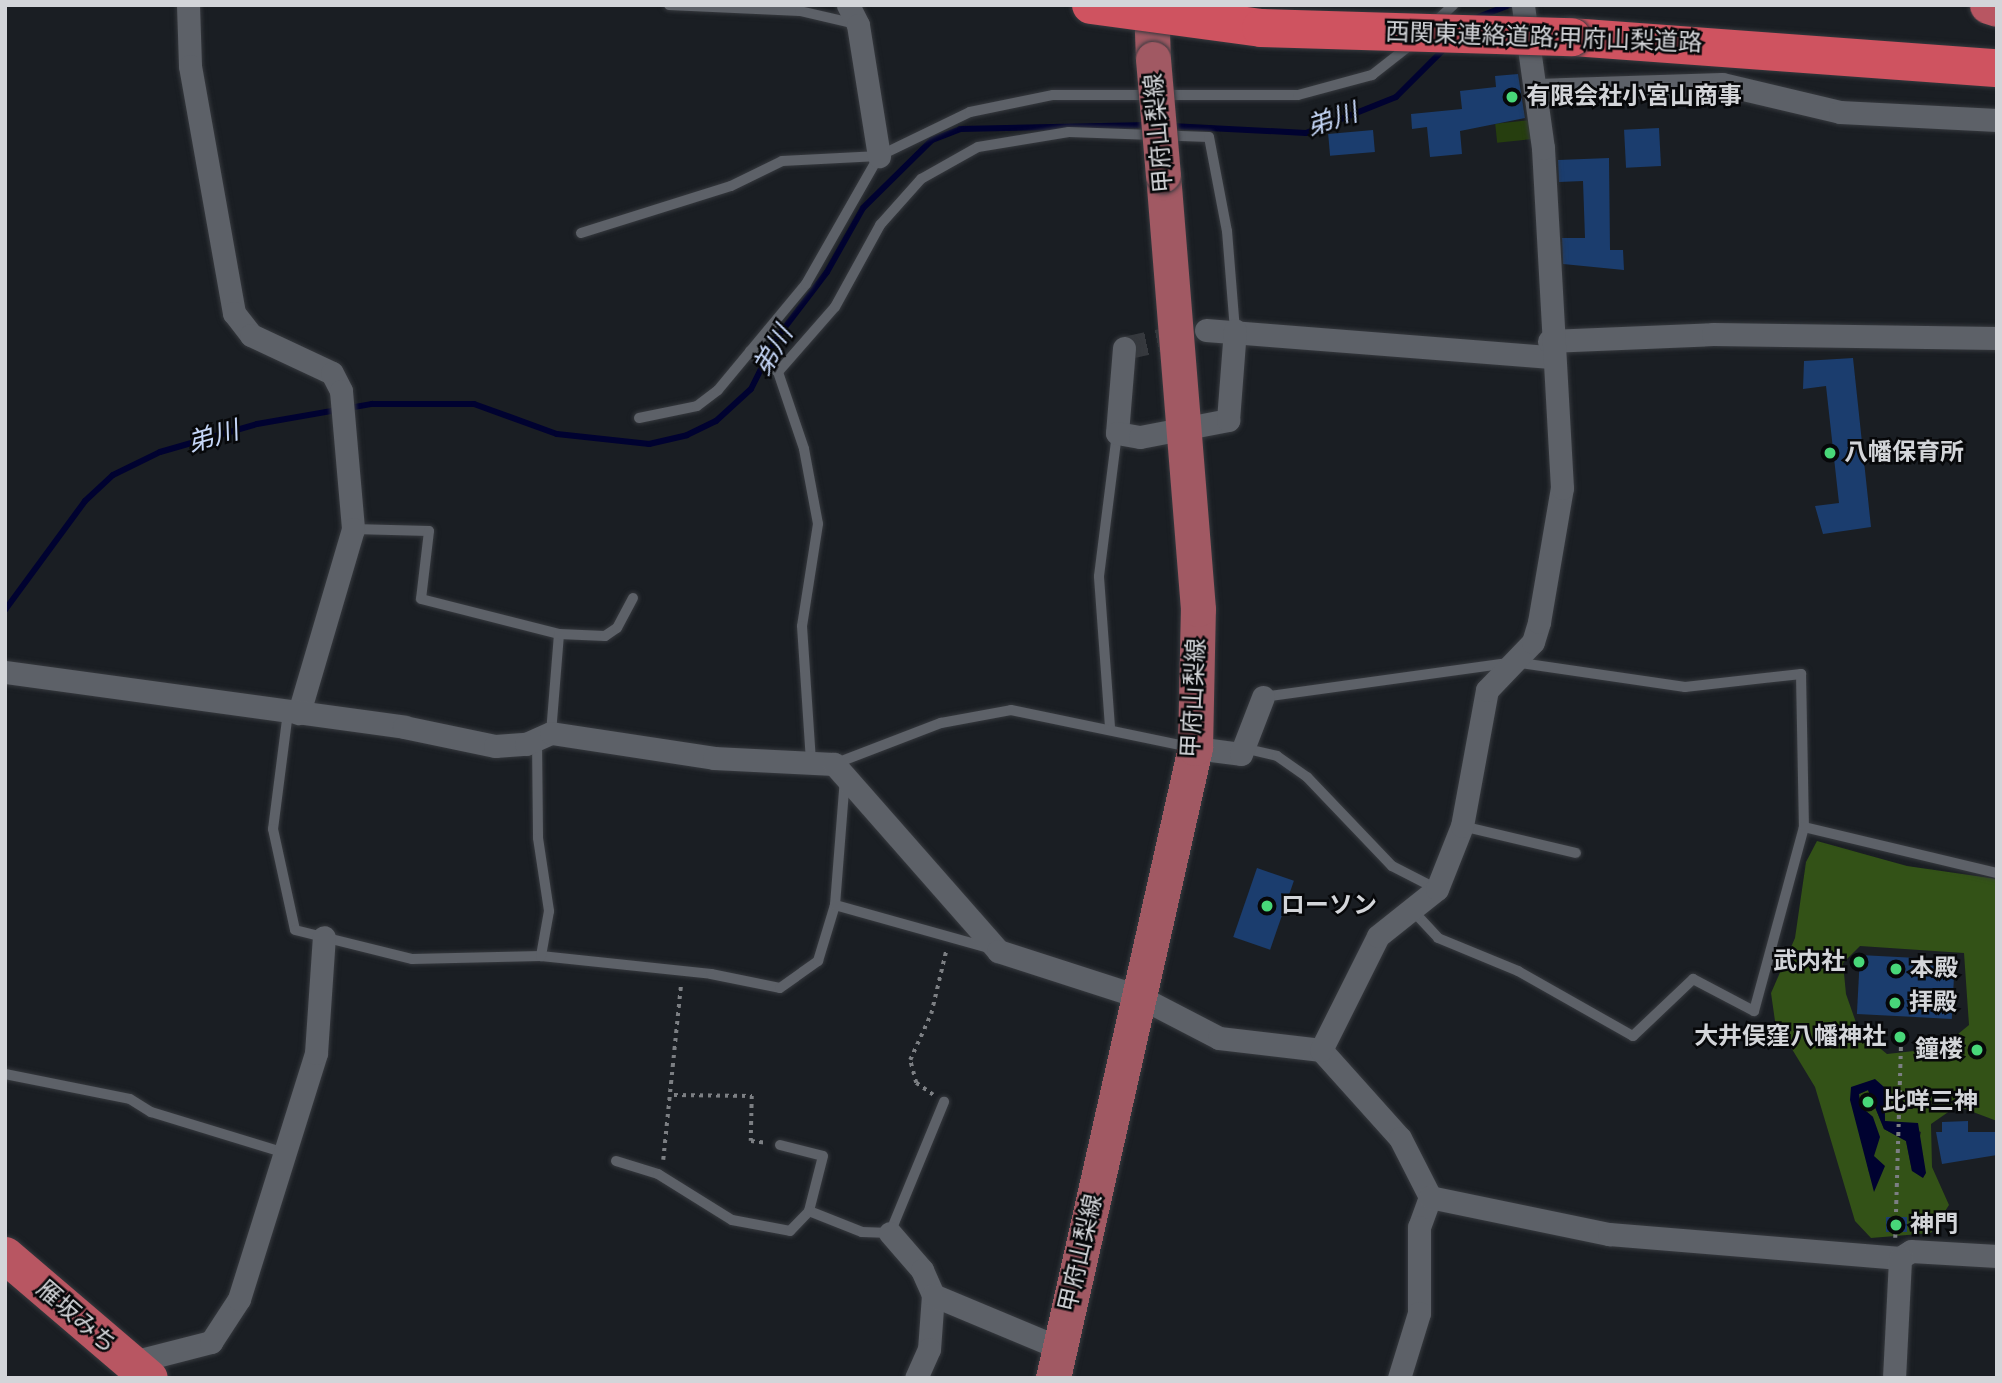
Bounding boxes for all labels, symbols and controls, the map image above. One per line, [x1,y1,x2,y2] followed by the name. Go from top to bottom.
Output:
[1385,18,1703,58] street label: 西関東連絡道路;甲府山梨道路
[1139,72,1179,194] street label: 甲府山梨線
[1526,83,1742,111] place label: 有限会社小宮山商事
[1504,89,1520,105] marker: 有限会社小宮山商事
[1302,97,1362,143] water label: 弟川
[746,321,800,381] water label: 弟川
[184,415,242,459] water label: 弟川
[1844,439,1964,467] place label: 八幡保育所
[1822,445,1838,461] marker: 八幡保育所
[1176,637,1212,759] street label: 甲府山梨線
[1281,892,1377,920] place label: ローソン
[1259,898,1275,914] marker: ローソン
[1773,948,1845,976] place label: 武内社
[1851,954,1867,970] marker: 武内社
[1910,955,1958,983] place label: 本殿
[1888,961,1904,977] marker: 本殿
[1909,989,1957,1017] place label: 拝殿
[1887,995,1903,1011] marker: 拝殿
[1694,1023,1886,1051] place label: 大井俣窪八幡神社
[1892,1029,1908,1045] marker: 大井俣窪八幡神社
[1915,1036,1963,1064] place label: 鐘楼
[1969,1042,1985,1058] marker: 鐘楼
[1882,1088,1978,1116] place label: 比咩三神
[1860,1094,1876,1110] marker: 比咩三神
[1053,1191,1109,1315] street label: 甲府山梨線
[1910,1211,1958,1239] place label: 神門
[1888,1217,1904,1233] marker: 神門
[30,1275,122,1359] street label: 雁坂みち

